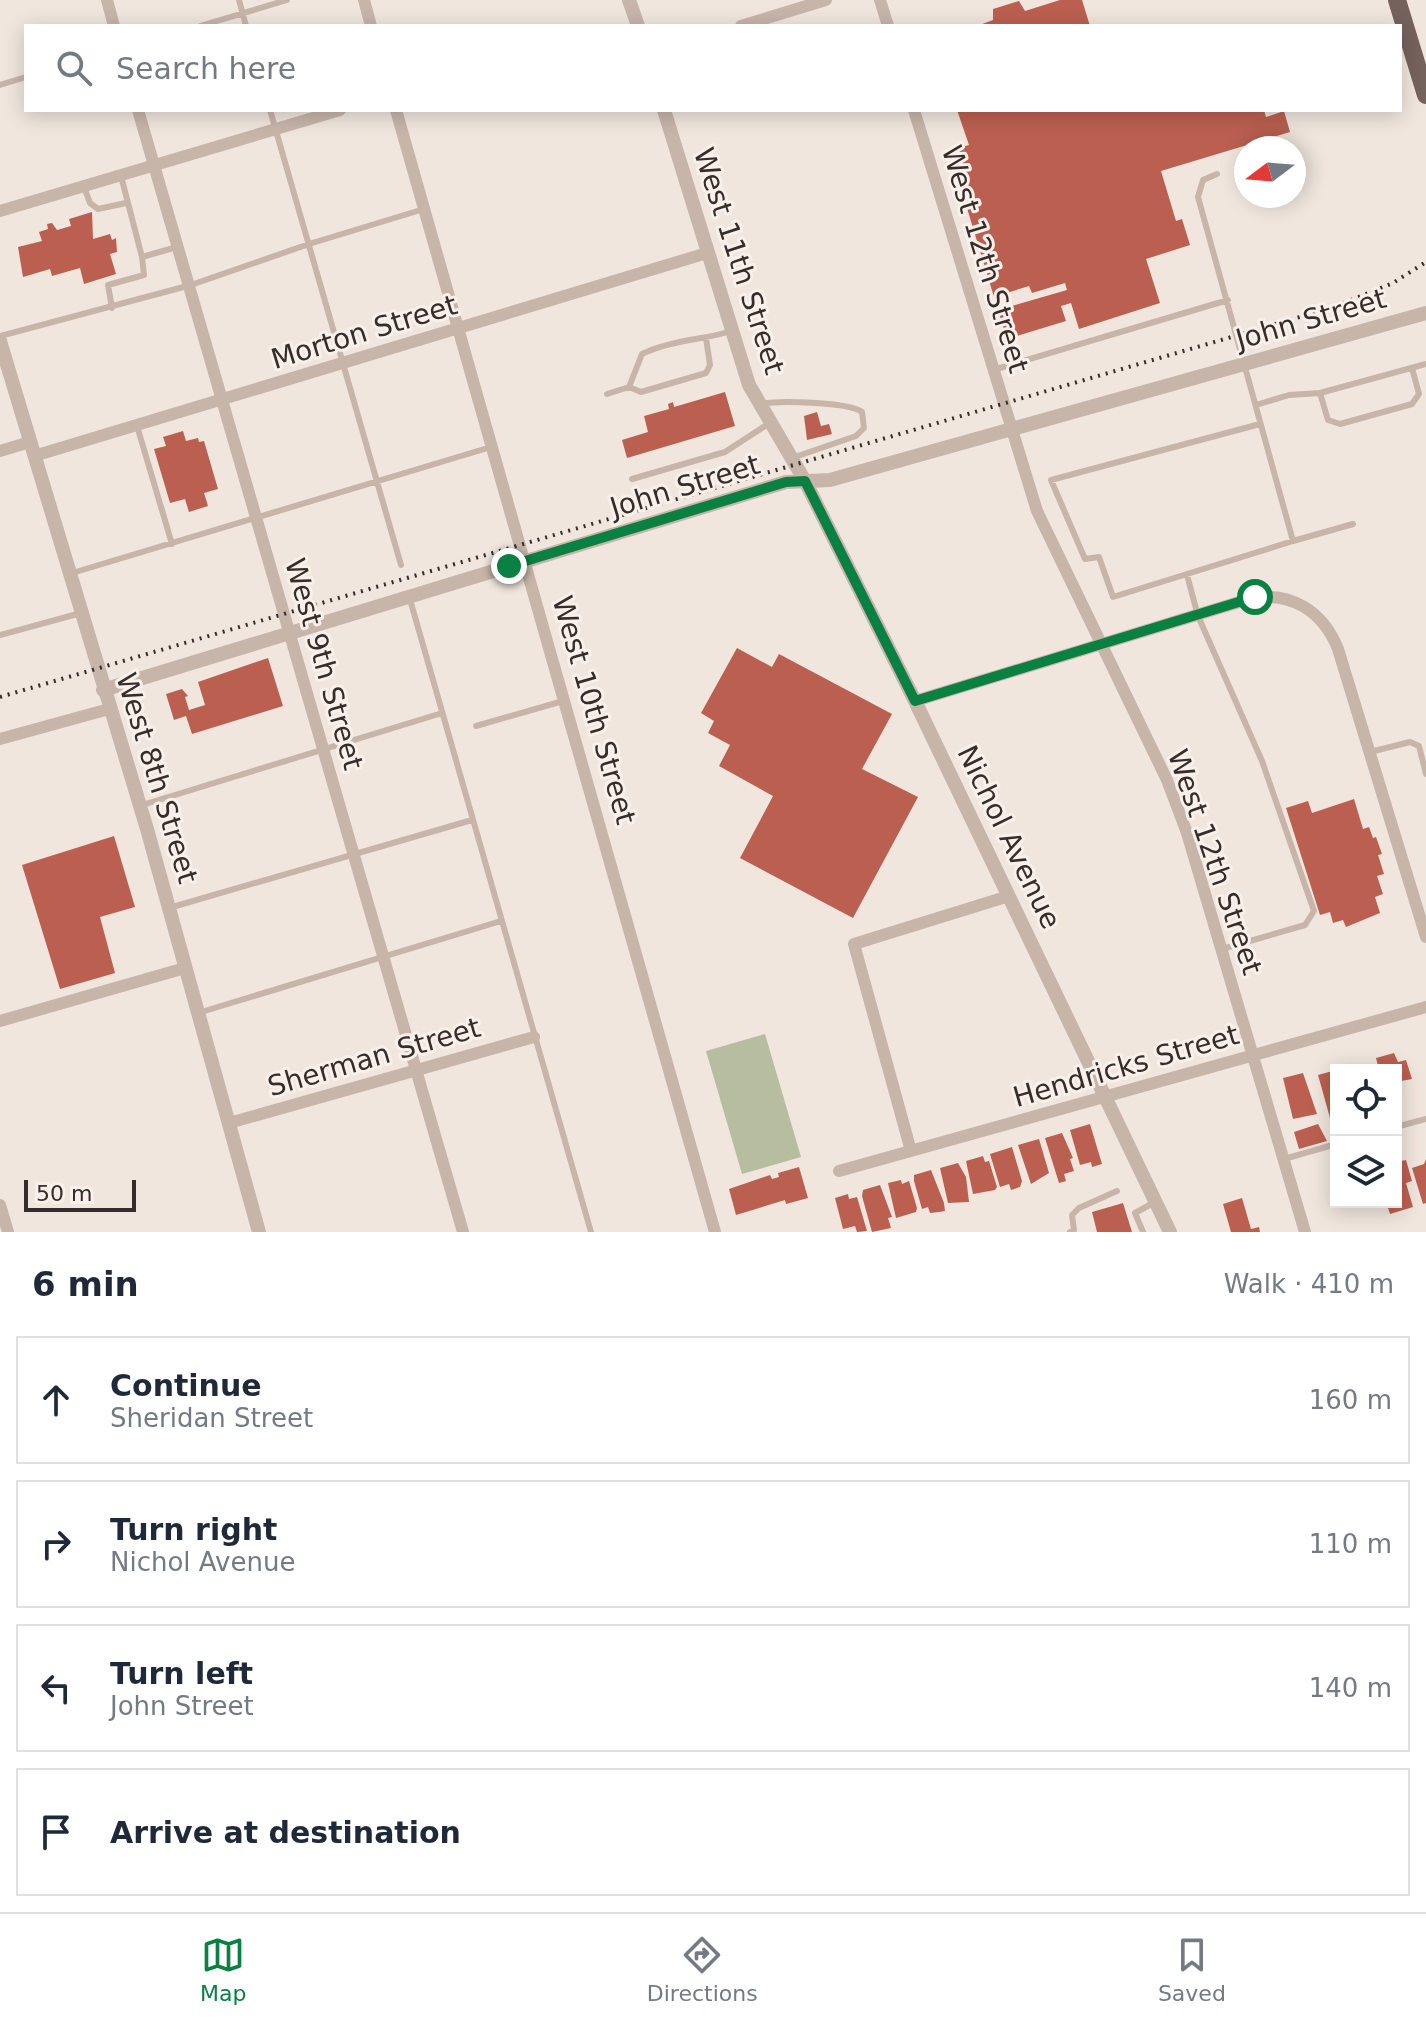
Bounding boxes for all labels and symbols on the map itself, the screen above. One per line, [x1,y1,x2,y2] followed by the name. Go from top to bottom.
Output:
[1234,136,1306,208] north arrow
[935,141,1035,377] street label: West 12th Street
[687,144,791,378] street label: West 11th Street
[1230,282,1390,357] street label: John Street
[267,288,461,376] street label: Morton Street
[604,448,764,525] street label: John Street
[491,548,527,584] route end
[278,555,370,773] street label: West 9th Street
[1237,579,1273,615] route start
[546,592,642,828] street label: West 10th Street
[109,669,205,887] street label: West 8th Street
[950,740,1068,934] street label: Nichol Avenue
[1161,745,1269,979] street label: West 12th Street
[264,1011,484,1103] street label: Sherman Street
[1009,1018,1243,1114] street label: Hendricks Street
[24,1176,136,1212] scale bar

